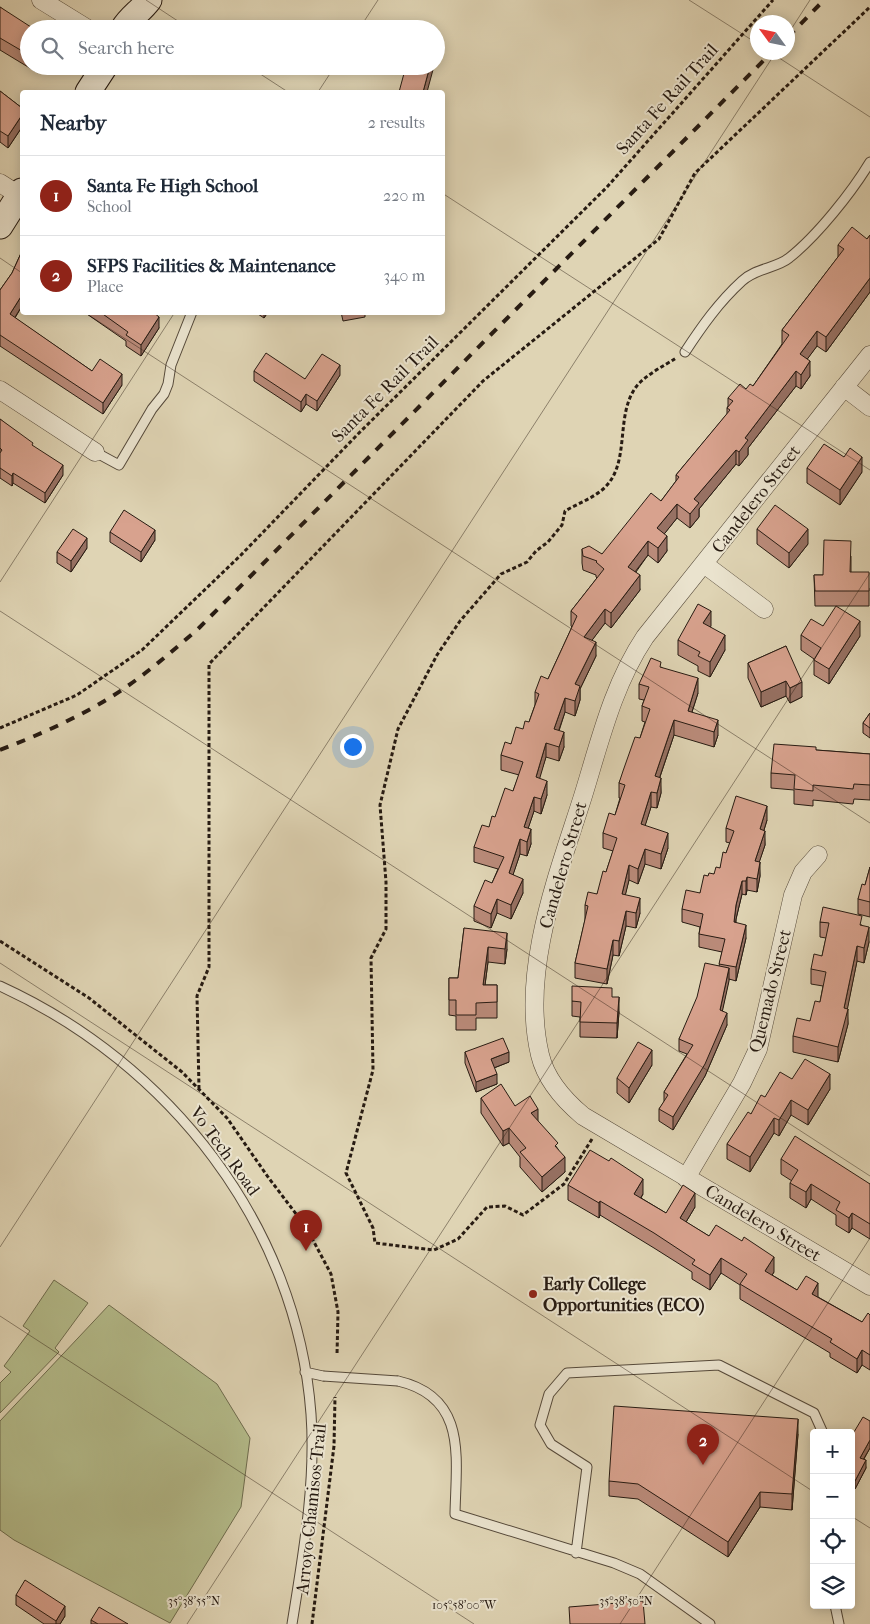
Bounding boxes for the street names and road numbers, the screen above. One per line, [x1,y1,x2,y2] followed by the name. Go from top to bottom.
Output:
[612,40,723,159] street label: Santa Fe Rail Trail
[328,332,443,447] street label: Santa Fe Rail Trail
[708,441,805,557] street label: Candelero Street
[535,799,592,931] street label: Candelero Street
[745,927,796,1055] street label: Quemado Street
[185,1102,264,1200] street label: Vo Tech Road
[701,1181,825,1267] street label: Candelero Street
[292,1422,331,1597] street label: Arroyo Chamisos Trail

